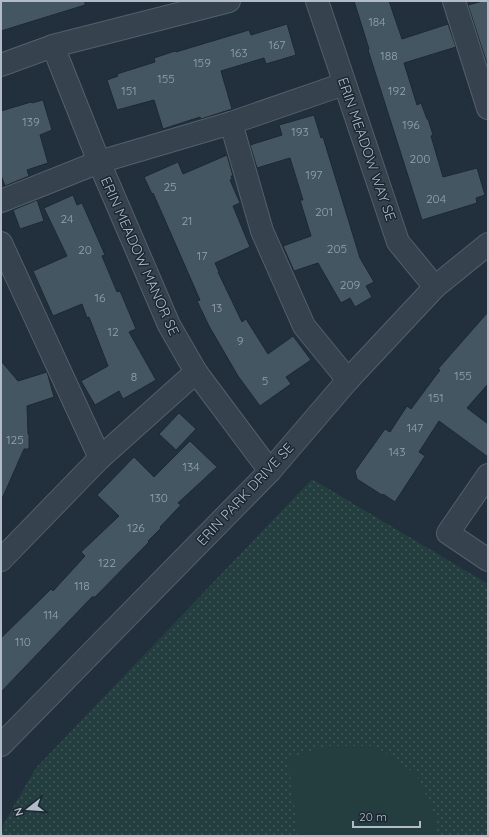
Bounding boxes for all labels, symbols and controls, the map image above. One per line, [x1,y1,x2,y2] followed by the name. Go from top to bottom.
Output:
[368,14,386,29] house number: 184
[268,37,286,52] house number: 167
[230,45,248,60] house number: 163
[380,48,398,63] house number: 188
[193,55,211,70] house number: 159
[157,71,175,86] house number: 155
[334,75,400,223] street label: ERIN MEADOW WAY SE
[121,83,137,98] house number: 151
[388,83,406,98] house number: 192
[22,114,40,129] house number: 139
[402,117,420,132] house number: 196
[291,124,309,139] house number: 193
[410,151,430,166] house number: 200
[306,167,322,182] house number: 197
[97,174,183,338] street label: ERIN MEADOW MANOR SE
[163,179,177,194] house number: 25
[426,191,446,206] house number: 204
[315,204,333,219] house number: 201
[61,211,73,226] house number: 24
[181,213,193,228] house number: 21
[327,241,347,256] house number: 205
[78,242,92,257] house number: 20
[197,248,207,263] house number: 17
[340,277,361,292] house number: 209
[95,290,106,305] house number: 16
[212,300,222,315] house number: 13
[107,324,119,339] house number: 12
[237,333,244,348] house number: 9
[454,368,472,383] house number: 155
[131,369,137,384] house number: 8
[262,373,268,388] house number: 5
[428,390,444,405] house number: 151
[407,420,423,435] house number: 147
[6,432,24,447] house number: 125
[193,439,297,549] street label: ERIN PARK DRIVE SE
[389,444,405,459] house number: 143
[182,459,200,474] house number: 134
[150,490,168,505] house number: 130
[127,520,145,535] house number: 126
[98,555,116,570] house number: 122
[74,578,90,593] house number: 118
[43,607,59,622] house number: 114
[15,634,31,649] house number: 110
[8,789,48,829] north arrow
[353,803,420,829] scale bar
[11,806,26,818] text: N
[359,809,387,824] text: 20 m

